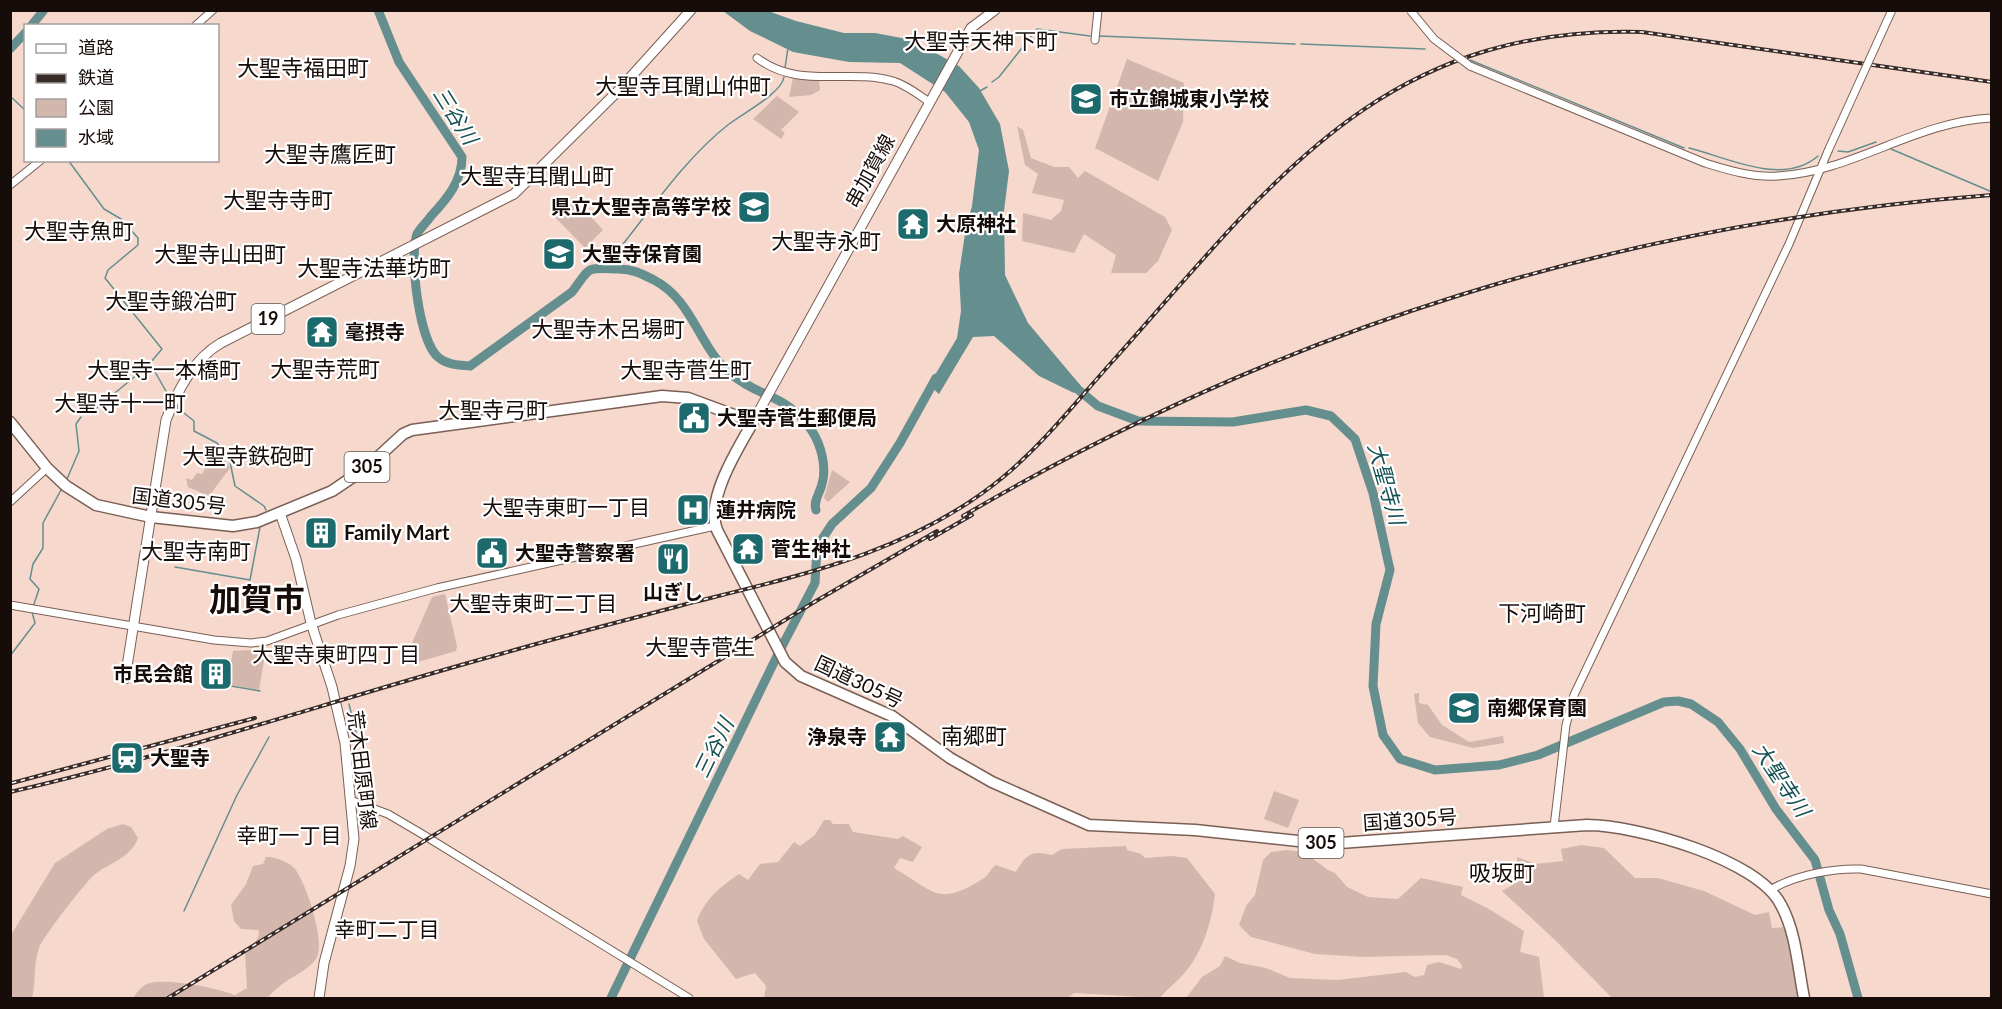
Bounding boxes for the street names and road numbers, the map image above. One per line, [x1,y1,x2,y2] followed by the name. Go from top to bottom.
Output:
[839,130,899,211] street label: 串加賀線
[252,304,284,334] road number: 19
[344,452,389,482] road number: 305
[131,482,228,518] street label: 国道305号
[811,650,907,712] street label: 国道305号
[344,709,382,831] street label: 荒木田原町線
[1362,804,1458,834] street label: 国道305号
[1298,828,1344,858] road number: 305

